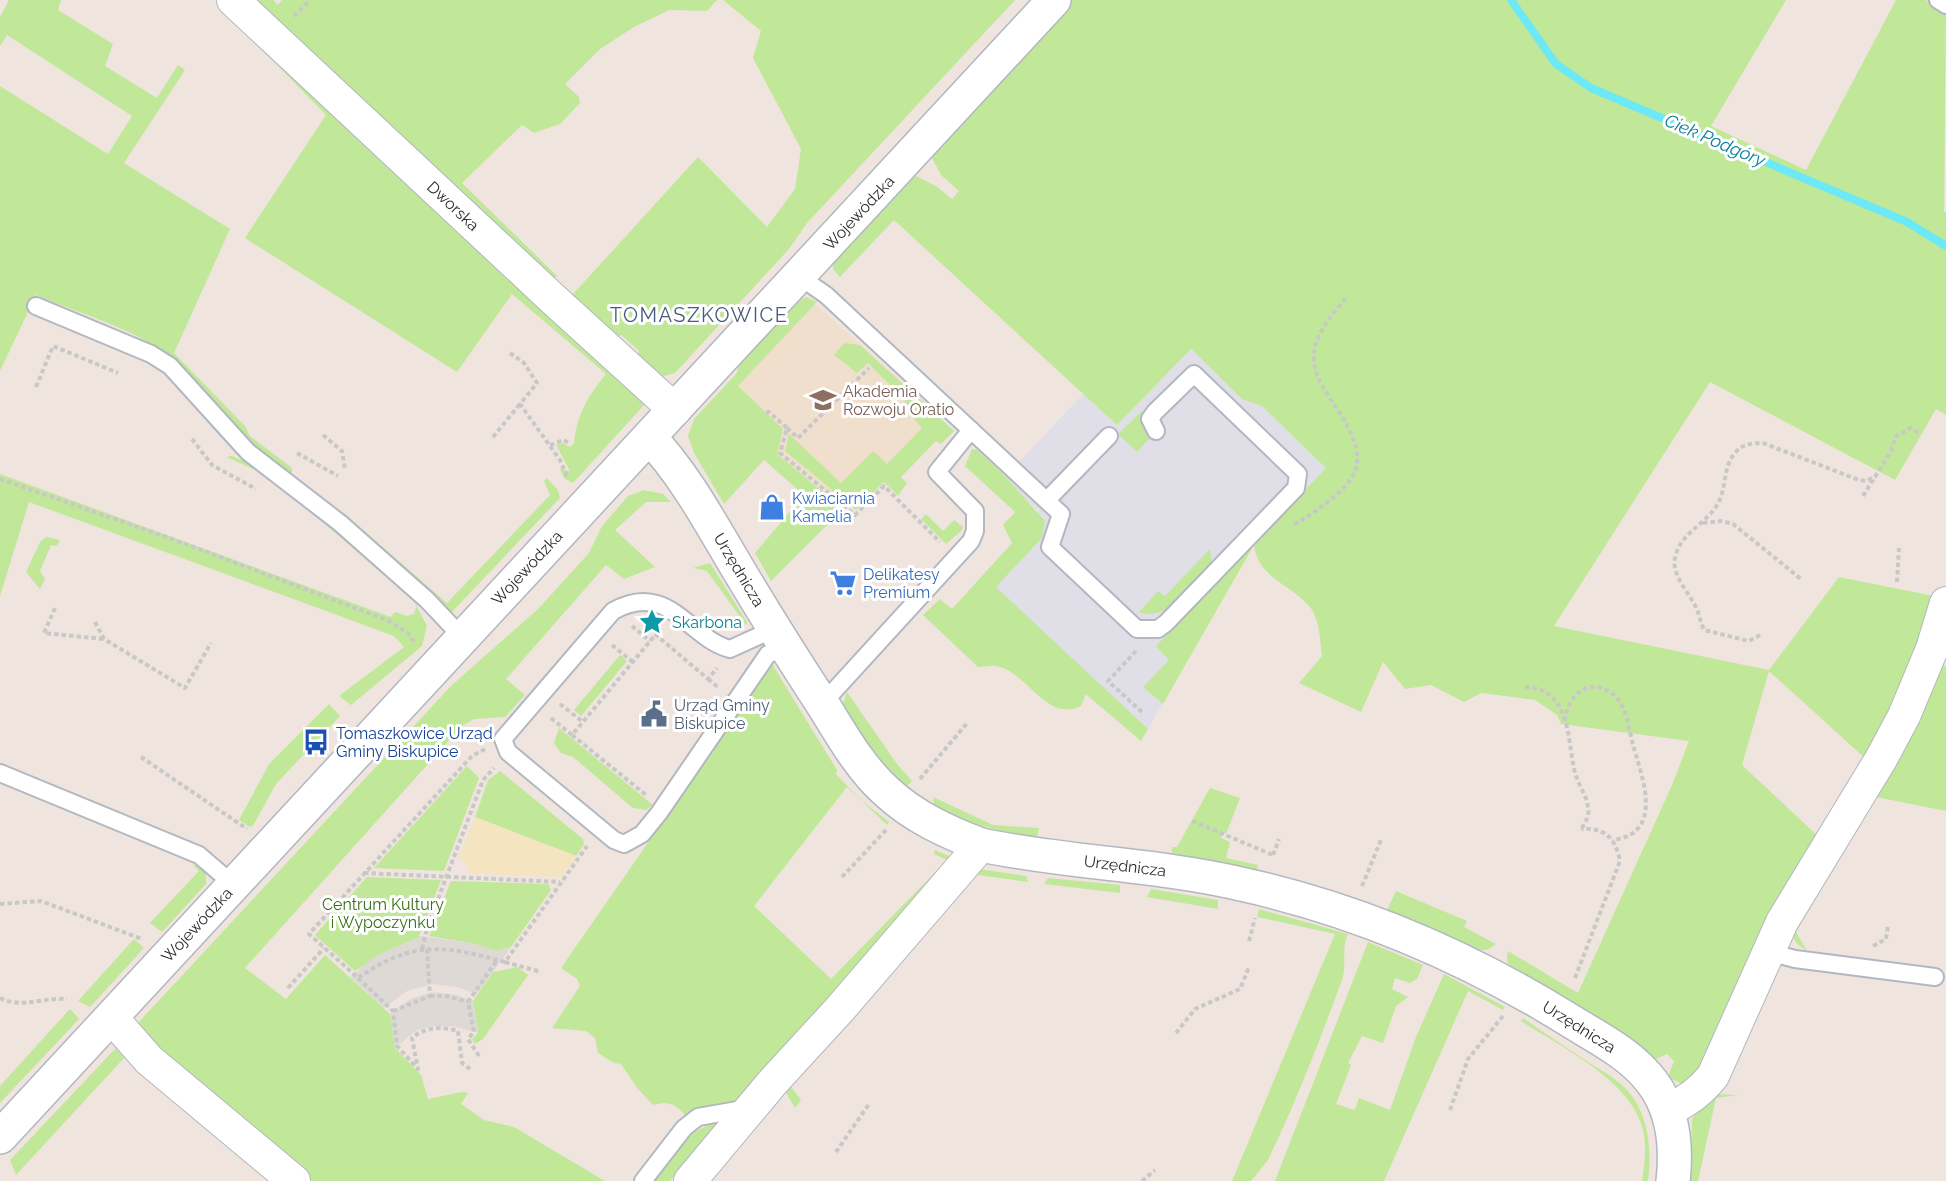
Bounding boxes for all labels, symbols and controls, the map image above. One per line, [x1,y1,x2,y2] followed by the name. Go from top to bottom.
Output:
[1662,109,1770,171] water label: Ciek Podgóry
[820,172,898,254] street label: Wojewódzka
[423,177,483,235] street label: Dworska
[610,303,788,327] district label: TOMASZKOWICE
[843,382,954,419] place label: Akademia Rozwoju Oratio
[808,385,838,415] school or university icon: Akademia Rozwoju Oratio
[792,489,875,526] place label: Kwiaciarnia Kamelia
[757,492,787,522] shop icon: Kwiaciarnia Kamelia
[488,527,566,609] street label: Wojewódzka
[710,530,768,610] street label: Urzędnicza
[863,565,940,602] place label: Delikatesy Premium
[828,568,858,598] supermarket icon: Delikatesy Premium
[637,607,667,637] place icon: Skarbona
[672,613,742,632] place label: Skarbona
[674,696,770,733] place label: Urząd Gminy Biskupice
[639,699,669,729] public building icon: Urząd Gminy Biskupice
[336,724,493,761] place label: Tomaszkowice Urząd Gminy Biskupice
[301,727,331,757] bus stop icon: Tomaszkowice Urząd Gminy Biskupice
[1083,852,1167,880] street label: Urzędnicza
[158,884,236,966] street label: Wojewódzka
[322,895,444,932] park label: Centrum Kultury i Wypoczynku
[1539,997,1619,1057] street label: Urzędnicza

